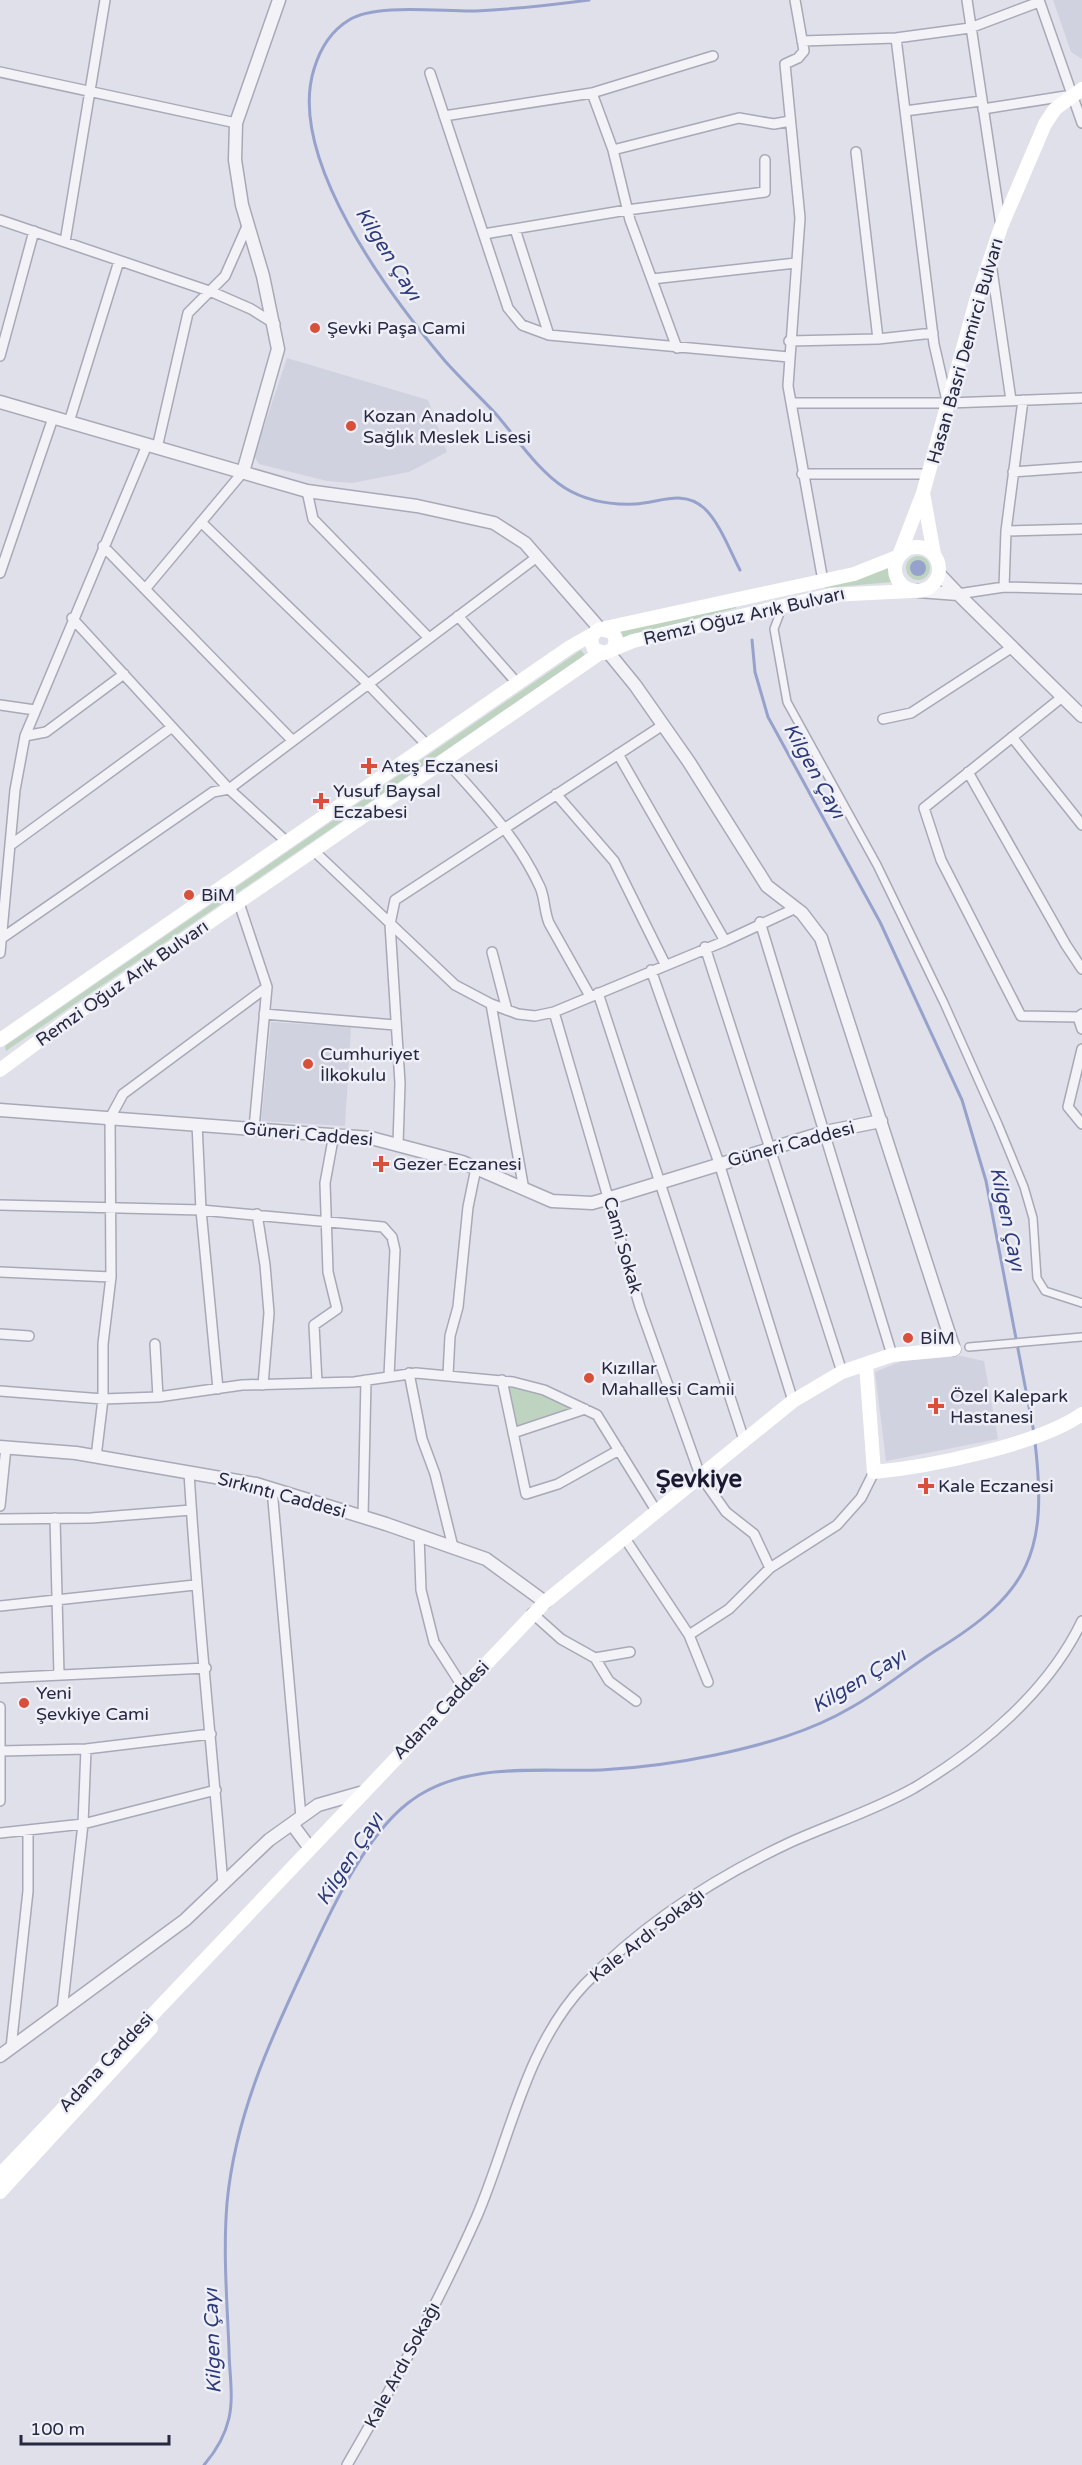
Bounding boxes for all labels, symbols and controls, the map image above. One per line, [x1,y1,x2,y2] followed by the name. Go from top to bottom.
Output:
[350,203,427,306] water label: Kilgen Çayı
[922,236,1008,466] street label: Hasan Basri Demirci Bulvarı
[327,317,466,339] place label: Şevki Paşa Cami
[308,321,322,335] marker: Şevki Paşa Cami
[363,405,531,448] place label: Kozan Anadolu Sağlık Meslek Lisesi
[344,419,358,433] marker: Kozan Anadolu Sağlık Meslek Lisesi
[641,582,847,650] street label: Remzi Oğuz Arık Bulvarı
[778,719,851,824] water label: Kilgen Çayı
[381,755,498,777] place label: Ateş Eczanesi
[362,759,376,773] marker: Ateş Eczanesi
[333,780,441,823] place label: Yusuf Baysal Eczabesi
[314,794,328,808] marker: Yusuf Baysal Eczabesi
[201,884,235,906] place label: BiM
[182,888,196,902] marker: BiM
[31,915,213,1051] street label: Remzi Oğuz Arık Bulvarı
[320,1043,420,1086] place label: Cumhuriyet İlkokulu
[301,1057,315,1071] marker: Cumhuriyet İlkokulu
[725,1116,857,1172] street label: Güneri Caddesi
[242,1117,374,1151] street label: Güneri Caddesi
[393,1153,522,1175] place label: Gezer Eczanesi
[374,1157,388,1171] marker: Gezer Eczanesi
[984,1165,1030,1274] water label: Kilgen Çayı
[599,1194,647,1296] street label: Cami Sokak
[920,1327,955,1349] place label: BİM
[901,1331,915,1345] marker: BİM
[601,1357,735,1400] place label: Kızıllar Mahallesi Camii
[582,1371,596,1385] marker: Kızıllar Mahallesi Camii
[950,1385,1068,1428] place label: Özel Kalepark Hastanesi
[927,1397,945,1415] marker: Özel Kalepark Hastanesi
[656,1465,743,1494] district label: Şevkiye
[215,1467,349,1523] street label: Sırkıntı Caddesi
[938,1475,1054,1497] place label: Kale Eczanesi
[919,1479,933,1493] marker: Kale Eczanesi
[808,1643,911,1718] water label: Kilgen Çayı
[388,1656,494,1764] street label: Adana Caddesi
[36,1682,149,1725] place label: Yeni Şevkiye Cami
[17,1696,31,1710] marker: Yeni Şevkiye Cami
[311,1807,389,1910] water label: Kilgen Çayı
[585,1883,709,1987] street label: Kale Ardı Sokağı
[54,2007,158,2117] street label: Adana Caddesi
[199,2287,227,2394] water label: Kilgen Çayı
[360,2298,444,2432] street label: Kale Ardı Sokağı
[21,2408,170,2446] scale bar
[30,2418,85,2440] text: 100 m

